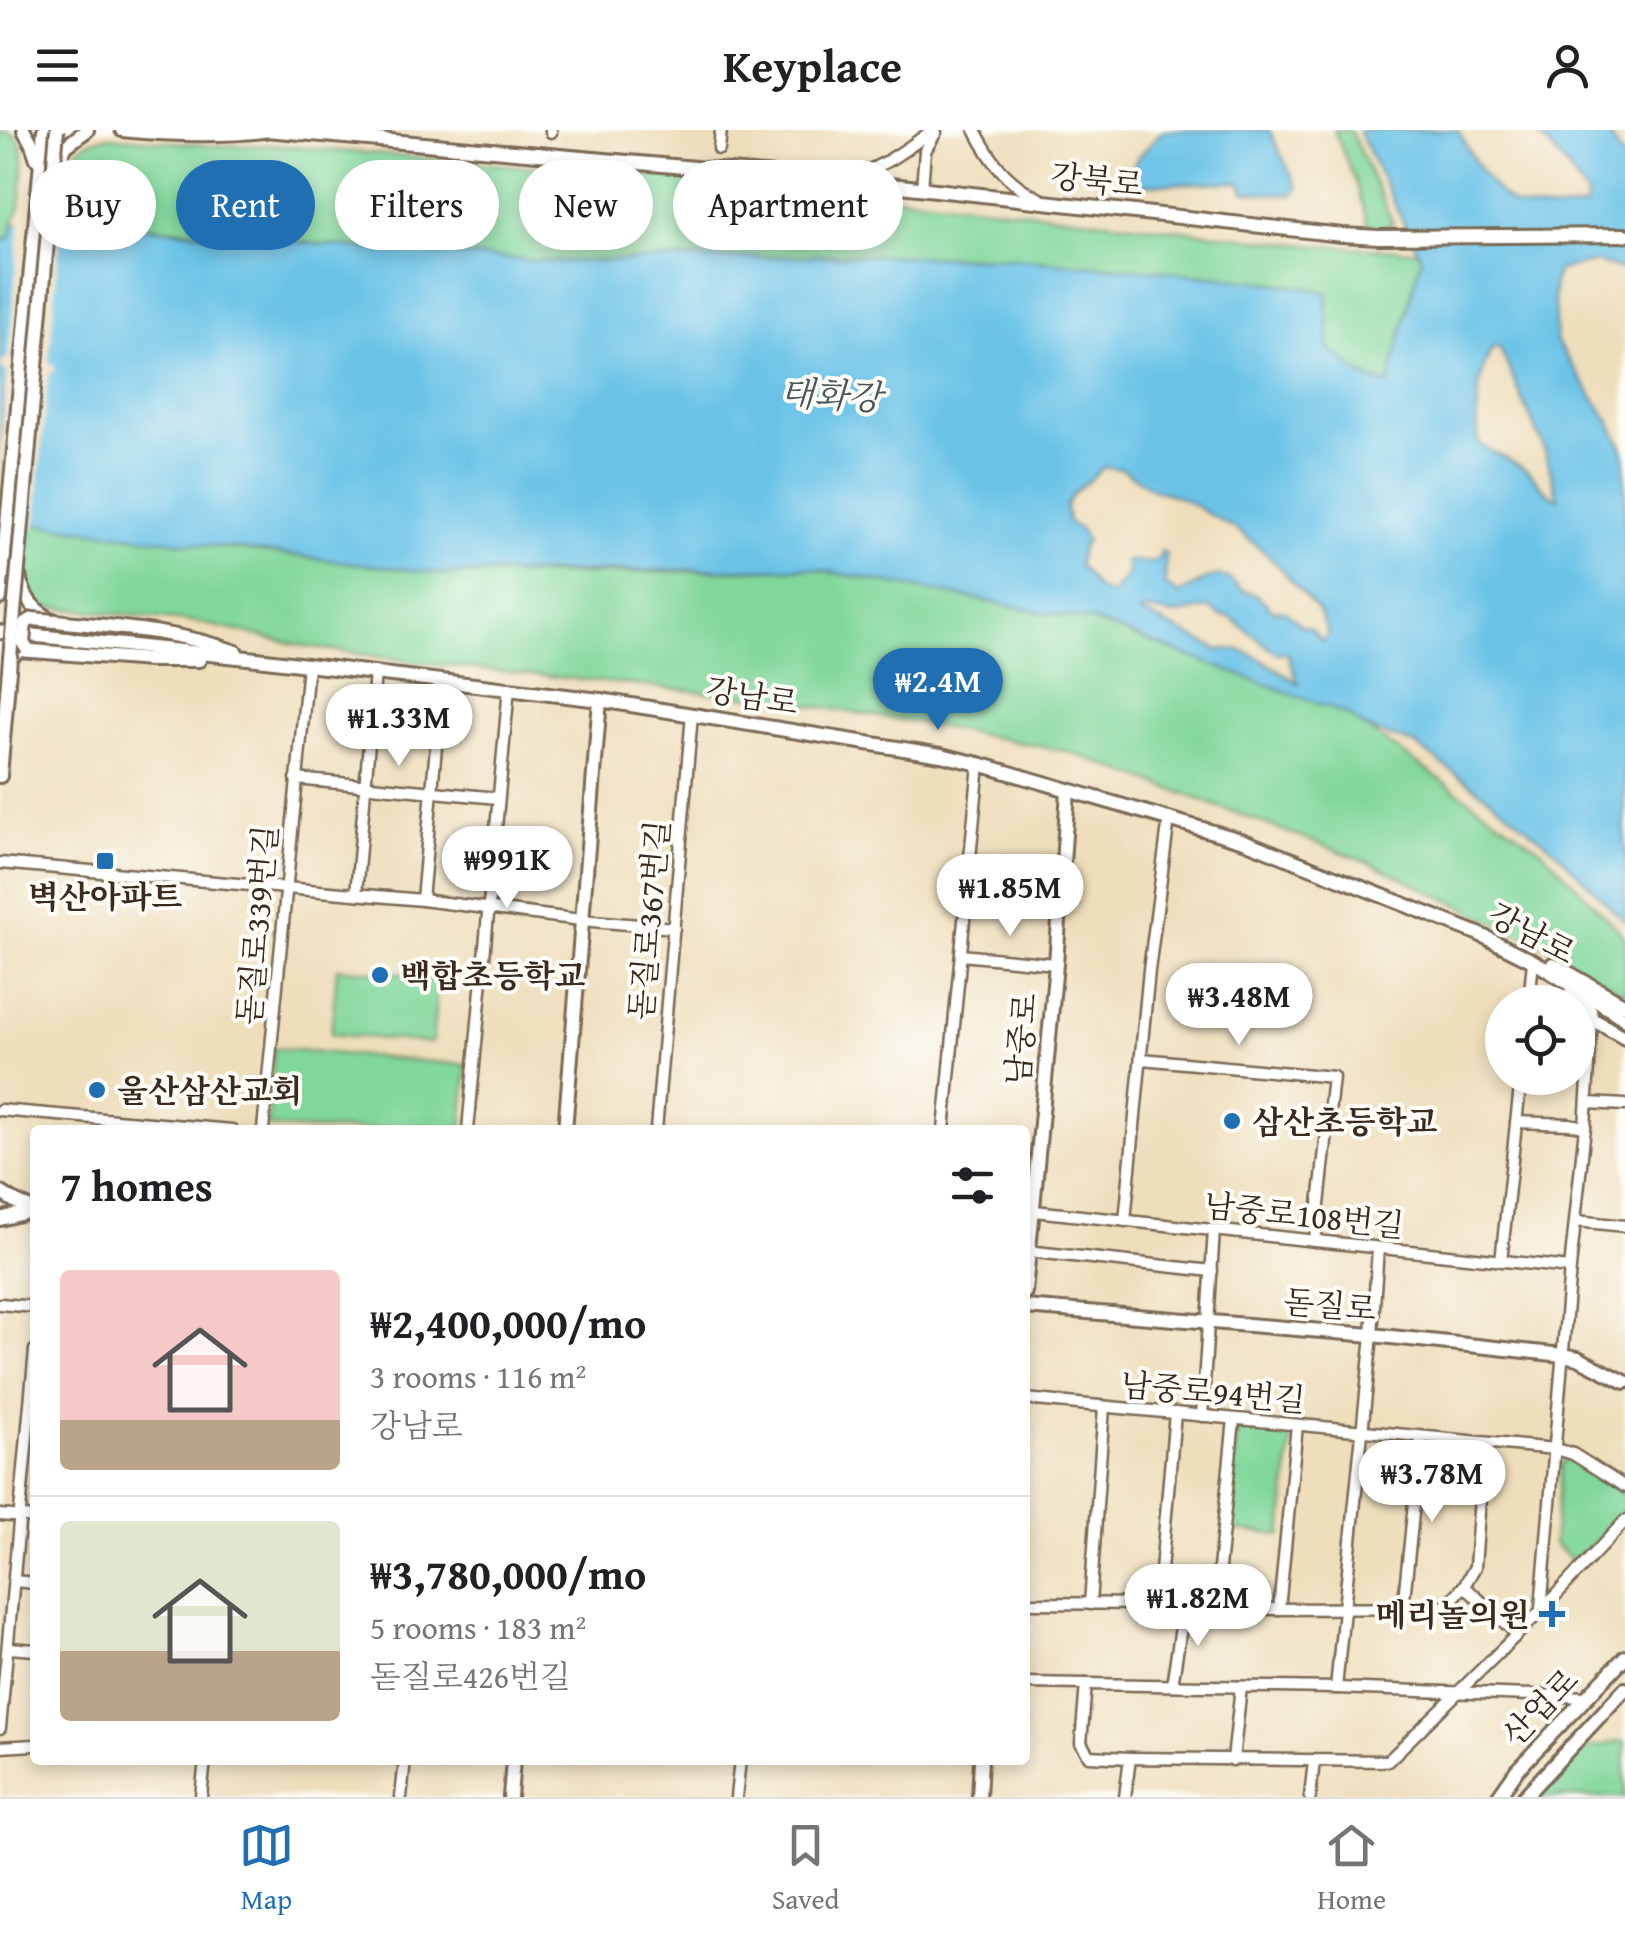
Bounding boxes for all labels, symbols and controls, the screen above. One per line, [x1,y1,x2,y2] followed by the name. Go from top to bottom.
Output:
[723,33,902,98] text: Keyplace
[30,38,85,93] icon: menu
[1540,38,1595,93] icon: person
[1048,152,1146,208] street label: 강북로
[30,160,156,250] chip: Buy
[176,160,315,250] chip: Rent
[335,160,499,250] chip: Filters
[519,160,653,250] chip: New
[673,160,903,250] chip: Apartment
[779,367,888,423] water label: 태화강
[868,648,1008,733] pin: ₩2.4M
[895,657,981,704] text: ₩2.4M
[703,666,802,726] street label: 강남로
[318,684,480,769] pin: ₩1.33M
[348,693,450,740] text: ₩1.33M
[617,818,681,1022] street label: 돋질로367번길
[225,823,289,1027] street label: 돋질로339번길
[437,826,577,911] pin: ₩991K
[464,835,550,882] text: ₩991K
[94,850,116,872] marker: 벽산아파트
[929,854,1091,939] pin: ₩1.85M
[959,863,1061,910] text: ₩1.85M
[28,873,182,920] place label: 벽산아파트
[1480,890,1584,976] street label: 강남로
[400,952,586,999] place label: 백합초등학교
[1158,963,1320,1048] pin: ₩3.48M
[369,964,391,986] marker: 백합초등학교
[1188,972,1290,1019] text: ₩3.48M
[1485,985,1595,1095] map controls
[1485,985,1595,1095] button: locate
[994,991,1048,1087] street label: 남중로
[117,1067,302,1114] place label: 울산삼산교회
[86,1079,108,1101] marker: 울산삼산교회
[1252,1098,1438,1145] place label: 삼산초등학교
[1221,1110,1243,1132] marker: 삼산초등학교
[60,1155,213,1216] text: 7 homes
[945,1158,1000,1213] icon: filters
[1202,1181,1406,1249] street label: 남중로108번길
[1282,1278,1378,1332] street label: 돋질로
[370,1292,646,1353] text: ₩2,400,000/mo
[140,1310,260,1430] icon: home
[370,1353,586,1400] text: 3 rooms · 116 m²
[1119,1361,1307,1423] street label: 남중로94번길
[370,1402,463,1449] text: 강남로
[1351,1440,1513,1525] pin: ₩3.78M
[1381,1449,1483,1496] text: ₩3.78M
[370,1543,646,1604] text: ₩3,780,000/mo
[140,1561,260,1681] icon: home
[1117,1564,1279,1649] pin: ₩1.82M
[1147,1573,1249,1620] text: ₩1.82M
[1375,1591,1530,1638] place label: 메리놀의원
[1539,1601,1565,1627] marker: 메리놀의원
[370,1604,586,1651] text: 5 rooms · 183 m²
[370,1653,571,1700] text: 돋질로426번길
[1491,1657,1589,1757] street label: 산업로
[239,1818,294,1919] tab: Map
[772,1818,839,1919] tab: Saved
[1317,1818,1386,1919] tab: Home

